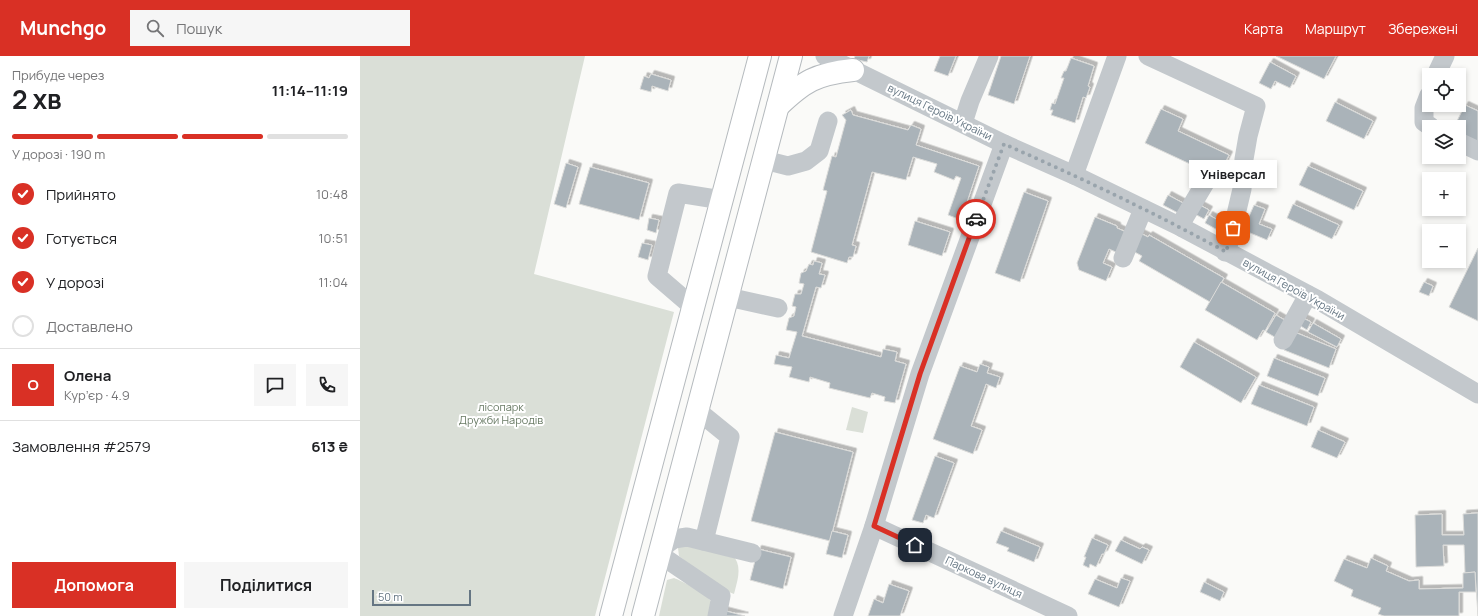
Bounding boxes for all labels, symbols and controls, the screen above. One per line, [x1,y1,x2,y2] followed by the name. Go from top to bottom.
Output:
[130,10,410,46] search box
[20,15,106,41] text: Munchgo
[144,17,166,39] icon: search
[176,18,222,39] text: Пошук
[1244,19,1283,38] text: Карта
[1305,19,1366,38] text: Маршрут
[1388,19,1458,38] text: Збережені
[12,66,104,84] text: Прибуде через
[1422,68,1466,268] map controls
[1422,68,1466,112] button: locate
[272,80,348,101] text: 11:14–11:19
[885,80,995,143] street label: вулиця Героїв України
[12,81,62,117] text: 2 хв
[1422,120,1466,164] button: layers
[12,145,105,163] text: У дорозі · 190 m
[1189,160,1277,188] callout: Універсал
[1200,165,1266,183] text: Універсал
[1422,172,1466,216] button: +
[12,183,34,205] icon: check
[46,184,116,205] text: Прийнято
[316,185,348,203] text: 10:48
[956,199,996,239] courier
[965,208,987,230] icon: car
[1216,211,1250,245] pin
[1222,217,1244,239] icon: bag
[1422,224,1466,268] button: −
[12,227,34,249] icon: check
[46,228,117,249] text: Готується
[319,229,348,247] text: 10:51
[1241,254,1348,323] street label: вулиця Героїв України
[12,271,34,293] icon: check
[46,272,104,293] text: У дорозі
[318,273,348,291] text: 11:04
[46,316,133,337] text: Доставлено
[254,364,296,406] button: chat
[306,364,348,406] button: phone
[64,365,111,386] text: Олена
[27,374,39,395] text: О
[64,386,130,404] text: Кур’єр · 4.9
[459,399,543,427] park label: лісопарк Дружби Народів
[12,436,151,457] text: Замовлення #2579
[311,436,348,457] text: 613 ₴
[898,528,932,562] pin
[904,534,926,556] icon: home
[943,552,1025,601] street label: Паркова вулиця
[12,562,176,608] button: Допомога
[184,562,348,608] button: Поділитися
[372,588,471,607] scale bar
[378,589,403,604] text: 50 m

